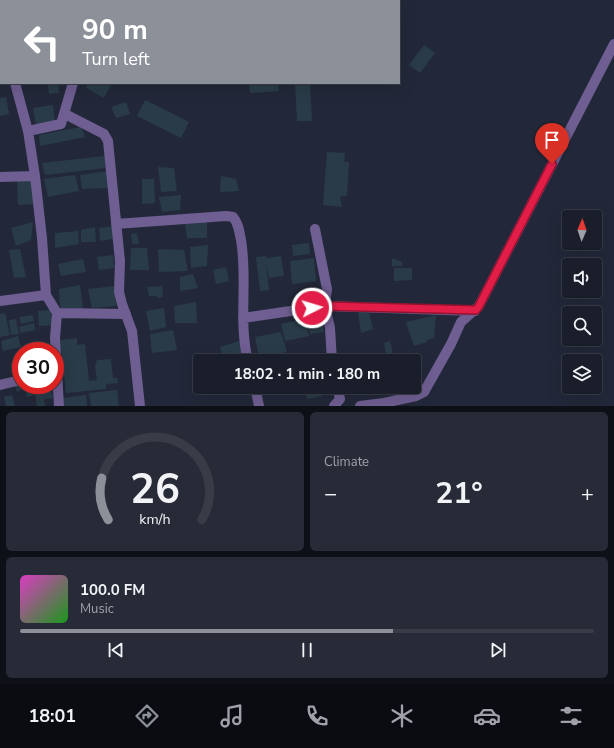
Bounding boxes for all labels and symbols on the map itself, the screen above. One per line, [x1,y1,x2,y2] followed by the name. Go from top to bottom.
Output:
[535,123,569,164] pin
[562,210,602,250] north arrow
[291,287,333,329] position arrow
[12,342,64,394] speed limit sign: 30

